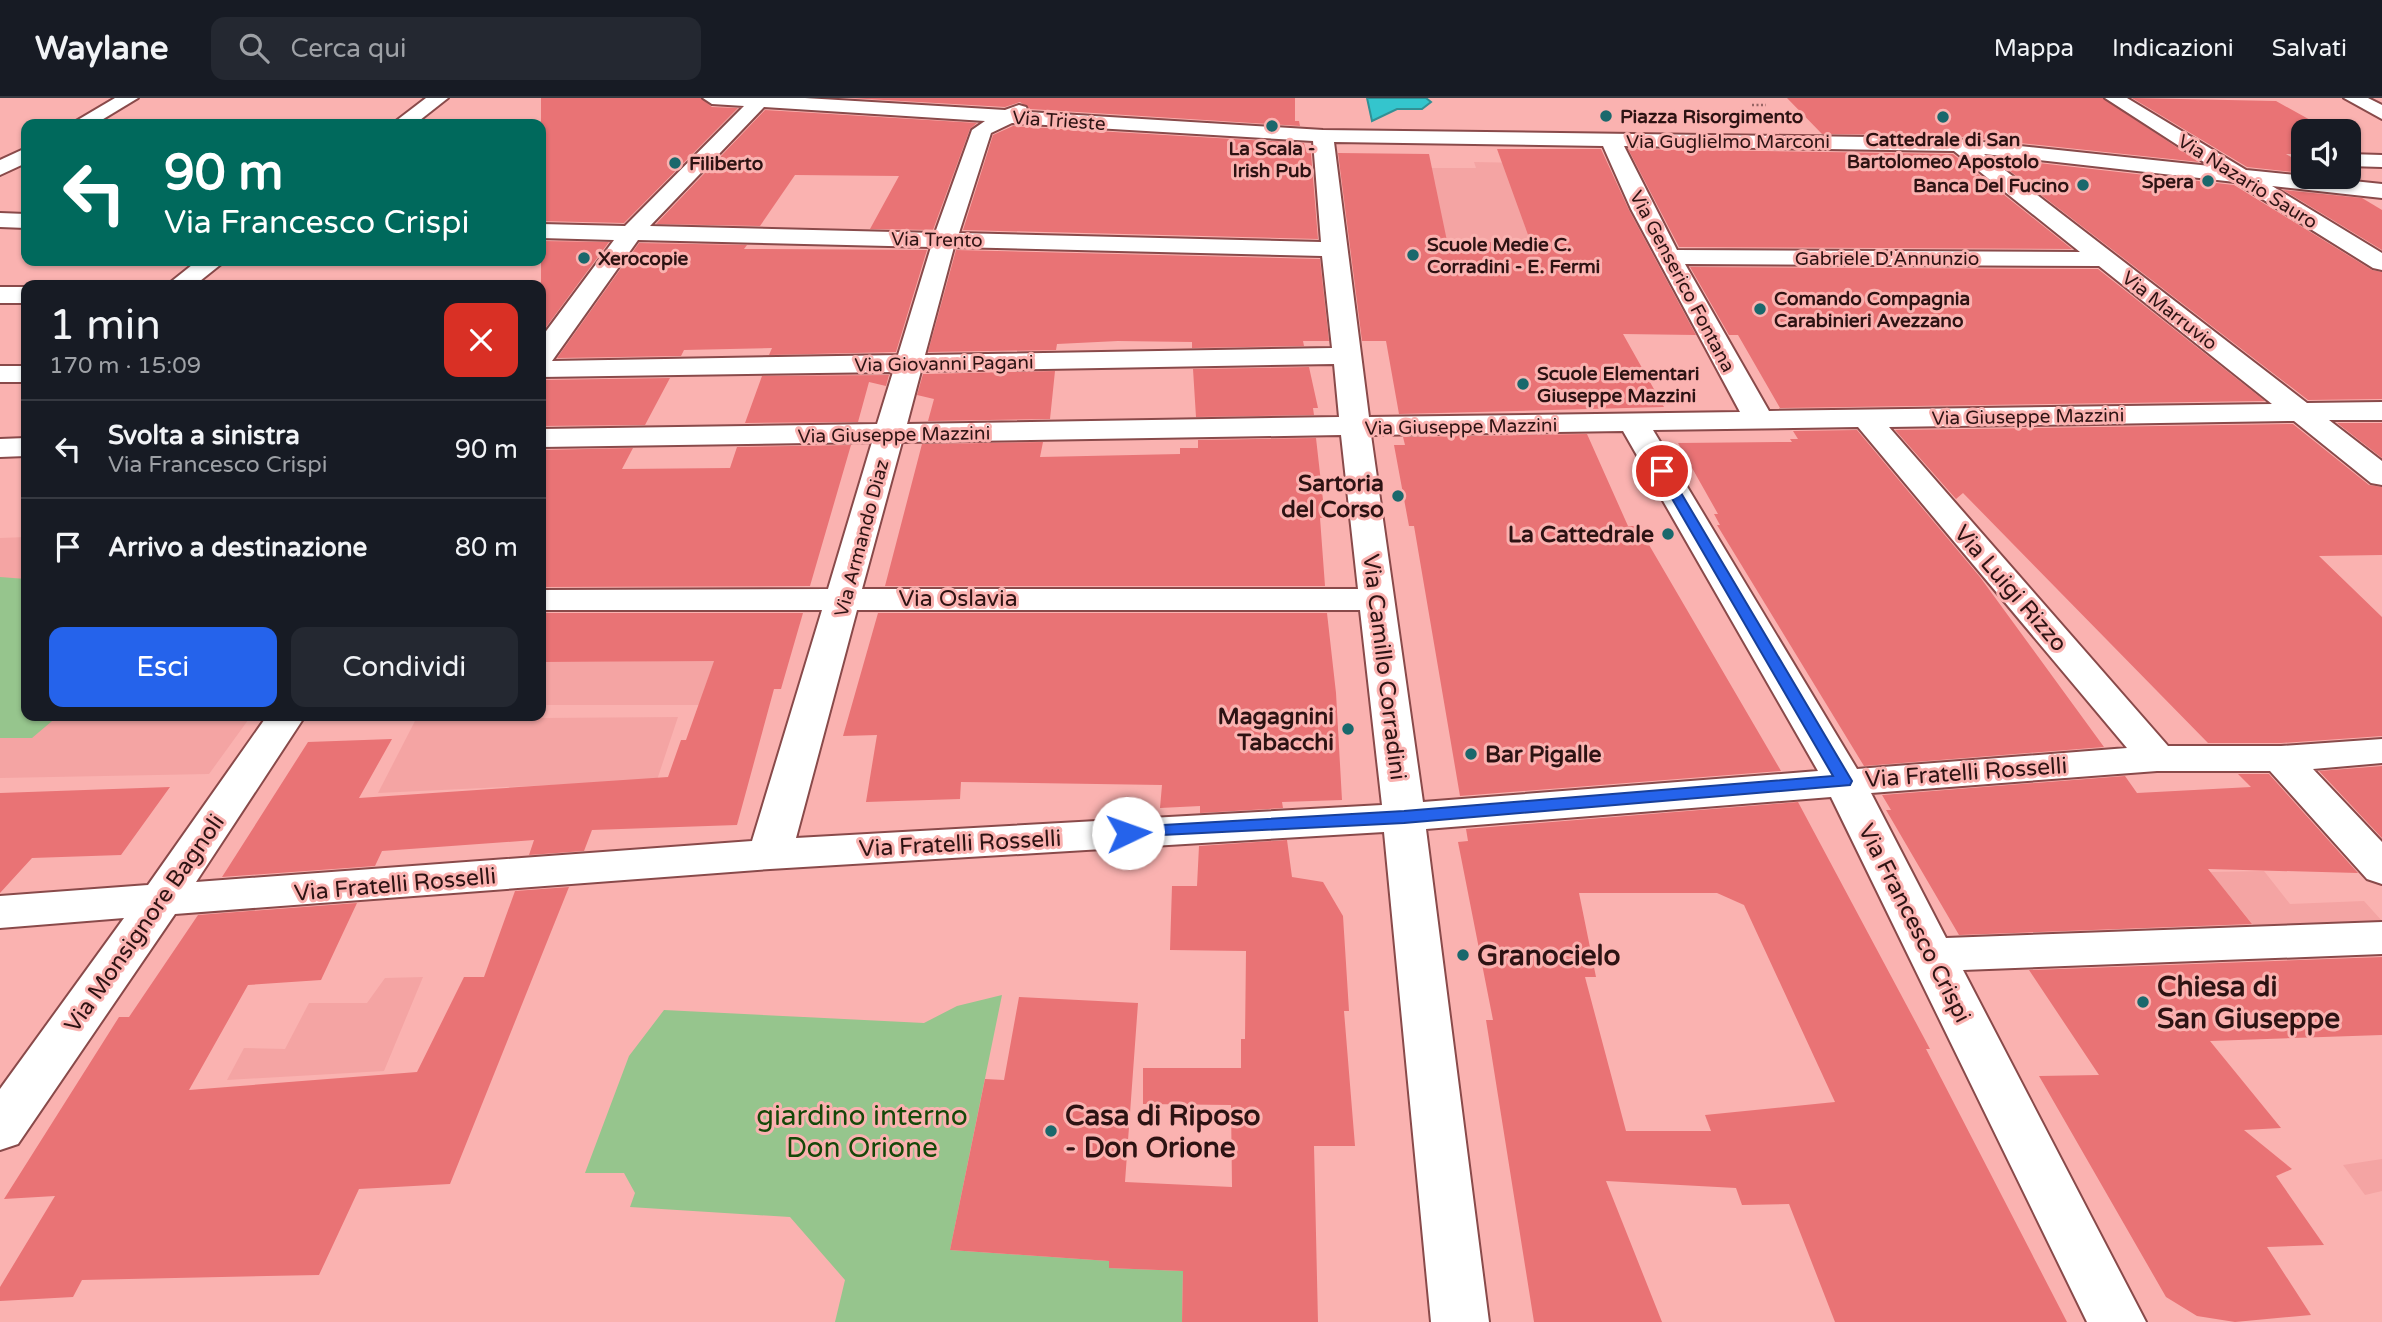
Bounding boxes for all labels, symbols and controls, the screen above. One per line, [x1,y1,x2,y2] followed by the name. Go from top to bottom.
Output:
[211,17,701,80] search box
[35,29,169,68] text: Waylane
[235,29,273,67] icon: search
[291,33,406,64] text: Cerca qui
[1994,34,2074,63] text: Mappa
[2112,34,2234,63] text: Indicazioni
[2272,34,2347,63] text: Salvati
[1620,106,1803,129] place label: Piazza Risorgimento
[1012,107,1106,135] street label: Via Trieste
[1598,108,1614,124] marker: Piazza Risorgimento
[1935,109,1951,125] marker: Cattedrale di San Bartolomeo Apostolo
[1264,118,1280,134] marker: La Scala - Irish Pub
[2291,119,2361,189] map controls
[2291,119,2361,189] button: sound
[1847,129,2039,174] place label: Cattedrale di San Bartolomeo Apostolo
[2174,130,2321,234] street label: Via Nazario Sauro
[1626,131,1830,153] street label: Via Guglielmo Marconi
[1228,138,1316,182] place label: La Scala - Irish Pub
[164,144,283,203] text: 90 m
[49,147,140,238] icon: left
[689,153,763,175] place label: Filiberto
[667,155,683,171] marker: Filiberto
[2142,171,2194,194] place label: Spera
[2200,173,2216,189] marker: Spera
[1913,175,2069,197] place label: Banca Del Fucino
[2075,177,2091,193] marker: Banca Del Fucino
[1625,187,1739,376] street label: Via Genserico Fontana
[164,204,469,242] text: Via Francesco Crispi
[891,228,983,252] street label: Via Trento
[1427,234,1600,278] place label: Scuole Medie C. Corradini - E. Fermi
[1405,247,1421,263] marker: Scuole Medie C. Corradini - E. Fermi
[598,248,689,271] place label: Xerocopie
[1795,248,1979,270] street label: Gabriele D'Annunzio
[576,250,592,266] marker: Xerocopie
[2117,267,2221,355] street label: Via Marruvio
[1774,288,1970,332] place label: Comando Compagnia Carabinieri Avezzano
[49,300,161,351] text: 1 min
[1752,301,1768,317] marker: Comando Compagnia Carabinieri Avezzano
[444,303,518,377] button: close
[854,351,1034,377] street label: Via Giovanni Pagani
[49,352,201,380] text: 170 m · 15:09
[1537,363,1699,408] place label: Scuole Elementari Giuseppe Mazzini
[1515,376,1531,392] marker: Scuole Elementari Giuseppe Mazzini
[1932,404,2124,430] street label: Via Giuseppe Mazzini
[1365,414,1557,440] street label: Via Giuseppe Mazzini
[108,420,300,451] text: Svolta a sinistra
[798,422,990,448] street label: Via Giuseppe Mazzini
[49,430,87,468] icon: left
[455,434,518,465] text: 90 m
[1632,441,1692,501] pin
[108,451,327,479] text: Via Francesco Crispi
[1643,452,1681,490] icon: arrive
[830,457,894,619] street label: Via Armando Diaz
[1281,470,1384,524] place label: Sartoria del Corso
[1390,488,1406,504] marker: Sartoria del Corso
[1948,520,2073,658] street label: Via Luigi Rizzo
[1508,521,1654,549] place label: La Cattedrale
[1660,526,1676,542] marker: La Cattedrale
[49,528,87,566] icon: arrive
[108,532,367,563] text: Arrivo a destinazione
[455,532,518,563] text: 80 m
[1356,552,1412,782] street label: Via Camillo Corradini
[898,585,1018,613] street label: Via Oslavia
[49,627,277,707] button: Esci
[291,627,518,707] button: Condividi
[1217,703,1334,757] place label: Magagnini Tabacchi
[1340,721,1356,737] marker: Magagnini Tabacchi
[1485,741,1602,769] place label: Bar Pigalle
[1463,746,1479,762] marker: Bar Pigalle
[1864,752,2068,794] street label: Via Fratelli Rosselli
[1091,796,1165,870] position arrow
[59,809,231,1038] street label: Via Monsignore Bagnoli
[1852,819,1976,1028] street label: Via Francesco Crispi
[858,825,1062,863] street label: Via Fratelli Rosselli
[293,862,497,908] street label: Via Fratelli Rosselli
[1477,939,1620,973] place label: Granocielo
[1455,947,1471,963] marker: Granocielo
[2157,970,2340,1036] place label: Chiesa di San Giuseppe
[2135,994,2151,1010] marker: Chiesa di San Giuseppe
[756,1099,968,1165] park label: giardino interno Don Orione
[1065,1099,1261,1165] place label: Casa di Riposo - Don Orione
[1043,1123,1059,1139] marker: Casa di Riposo - Don Orione

